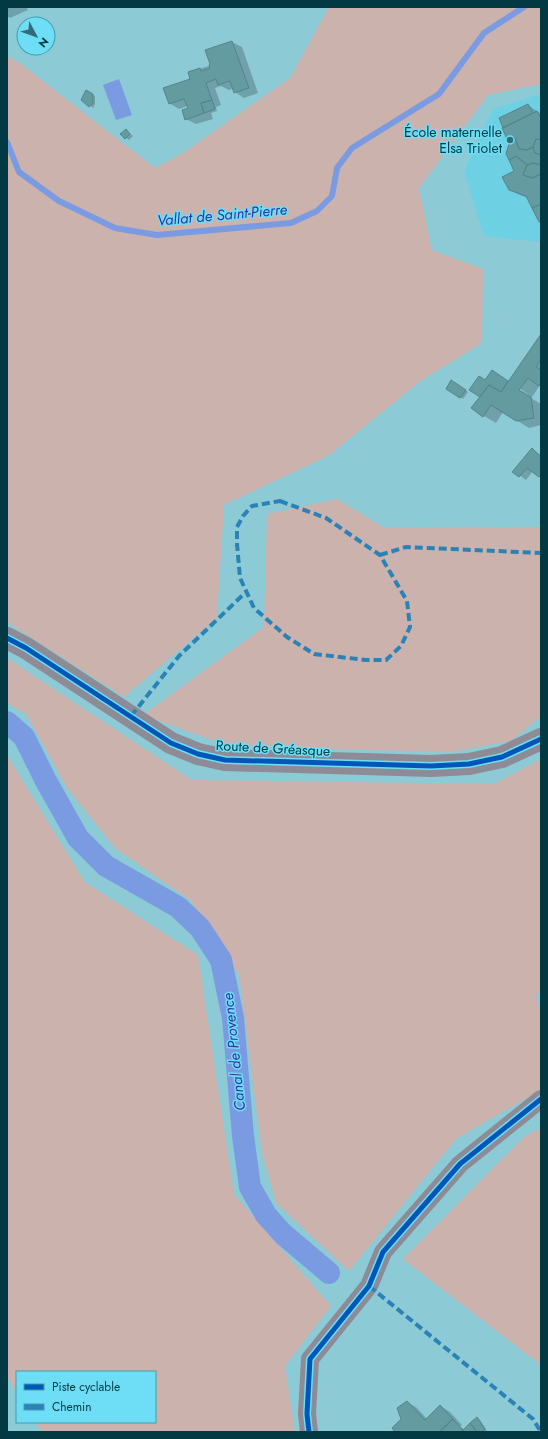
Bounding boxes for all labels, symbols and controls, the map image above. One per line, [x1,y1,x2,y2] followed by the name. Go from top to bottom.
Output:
[16,16,56,56] north arrow
[35,34,52,51] text: N
[404,122,503,158] place label: École maternelle Elsa Triolet
[505,135,515,145] marker: École maternelle Elsa Triolet
[156,198,288,232] water label: Vallat de Saint-Pierre
[215,735,331,761] street label: Route de Gréasque
[217,992,251,1112] water label: Canal de Provence
[16,1371,156,1423] legend
[52,1378,120,1396] text: Piste cyclable
[52,1398,91,1416] text: Chemin

